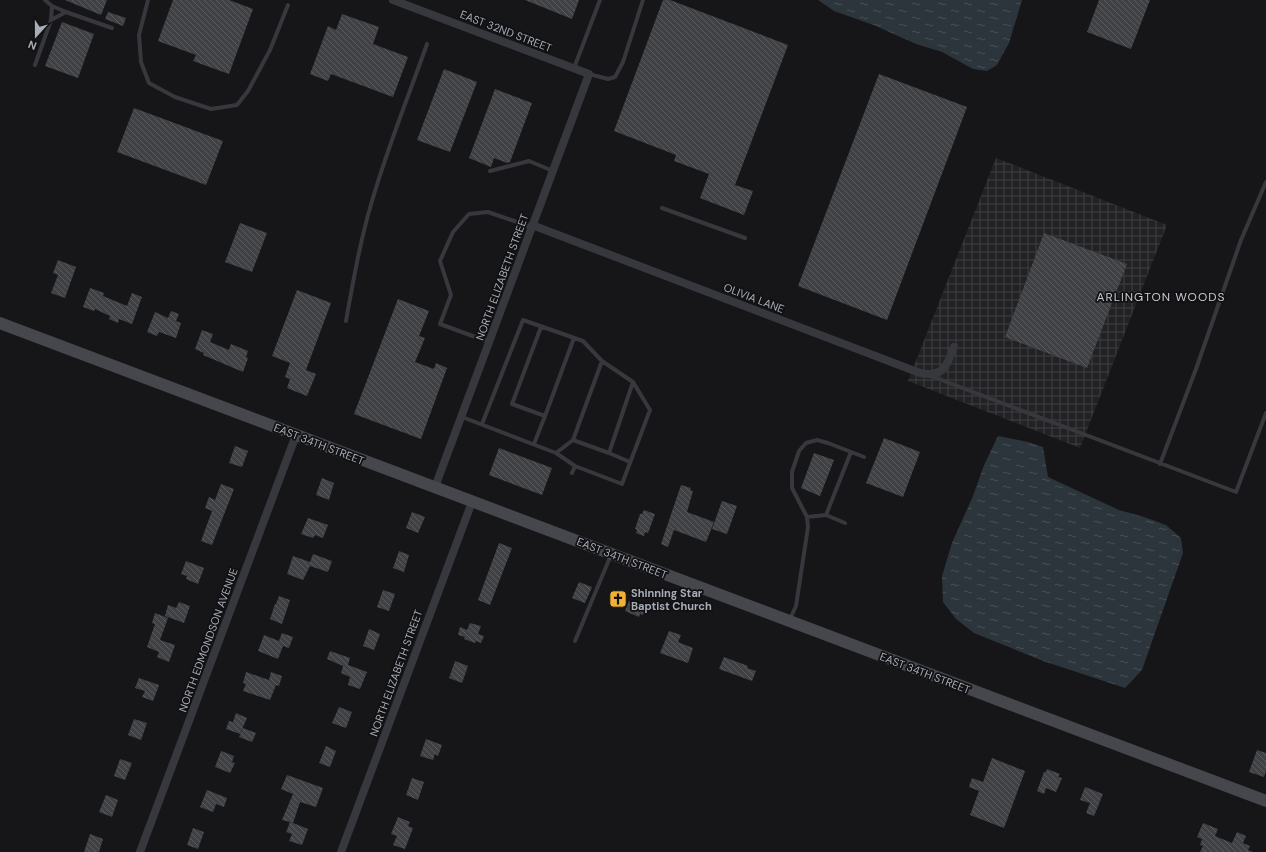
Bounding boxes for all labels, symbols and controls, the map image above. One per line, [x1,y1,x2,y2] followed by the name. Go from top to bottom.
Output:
[458,7,554,55] street label: EAST 32ND STREET
[16,16,56,56] north arrow
[26,37,39,53] text: N
[473,212,531,342] street label: NORTH ELIZABETH STREET
[722,280,786,316] street label: OLIVIA LANE
[1097,289,1225,305] district label: ARLINGTON WOODS
[272,420,366,468] street label: EAST 34TH STREET
[575,534,669,582] street label: EAST 34TH STREET
[175,566,241,714] street label: NORTH EDMONDSON AVENUE
[631,586,712,613] place label: Shinning Star Baptist Church
[608,589,628,609] church icon: Shinning Star Baptist Church
[367,608,425,738] street label: NORTH ELIZABETH STREET
[878,649,972,697] street label: EAST 34TH STREET

